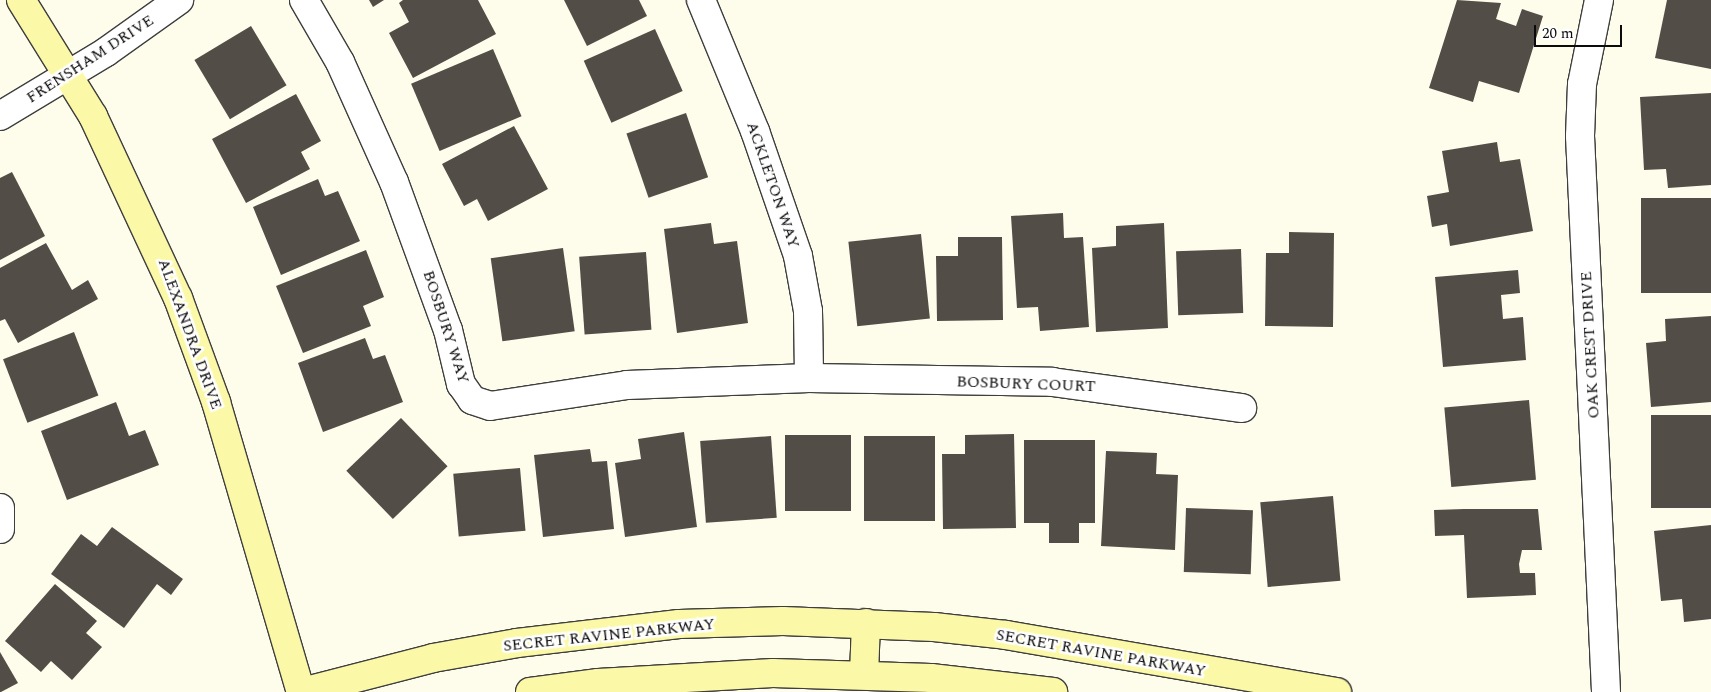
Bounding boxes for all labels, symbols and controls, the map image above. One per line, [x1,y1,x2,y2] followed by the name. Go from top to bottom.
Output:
[23,11,157,107] street label: FRENSHAM DRIVE
[1536,15,1624,47] scale bar
[1542,22,1574,45] text: 20 m
[742,119,804,251] street label: ACKLETON WAY
[154,256,226,412] street label: ALEXANDRA DRIVE
[419,268,473,386] street label: BOSBURY WAY
[1577,271,1603,419] street label: OAK CREST DRIVE
[956,372,1096,396] street label: BOSBURY COURT
[502,614,716,656] street label: SECRET RAVINE PARKWAY
[995,625,1207,681] street label: SECRET RAVINE PARKWAY

